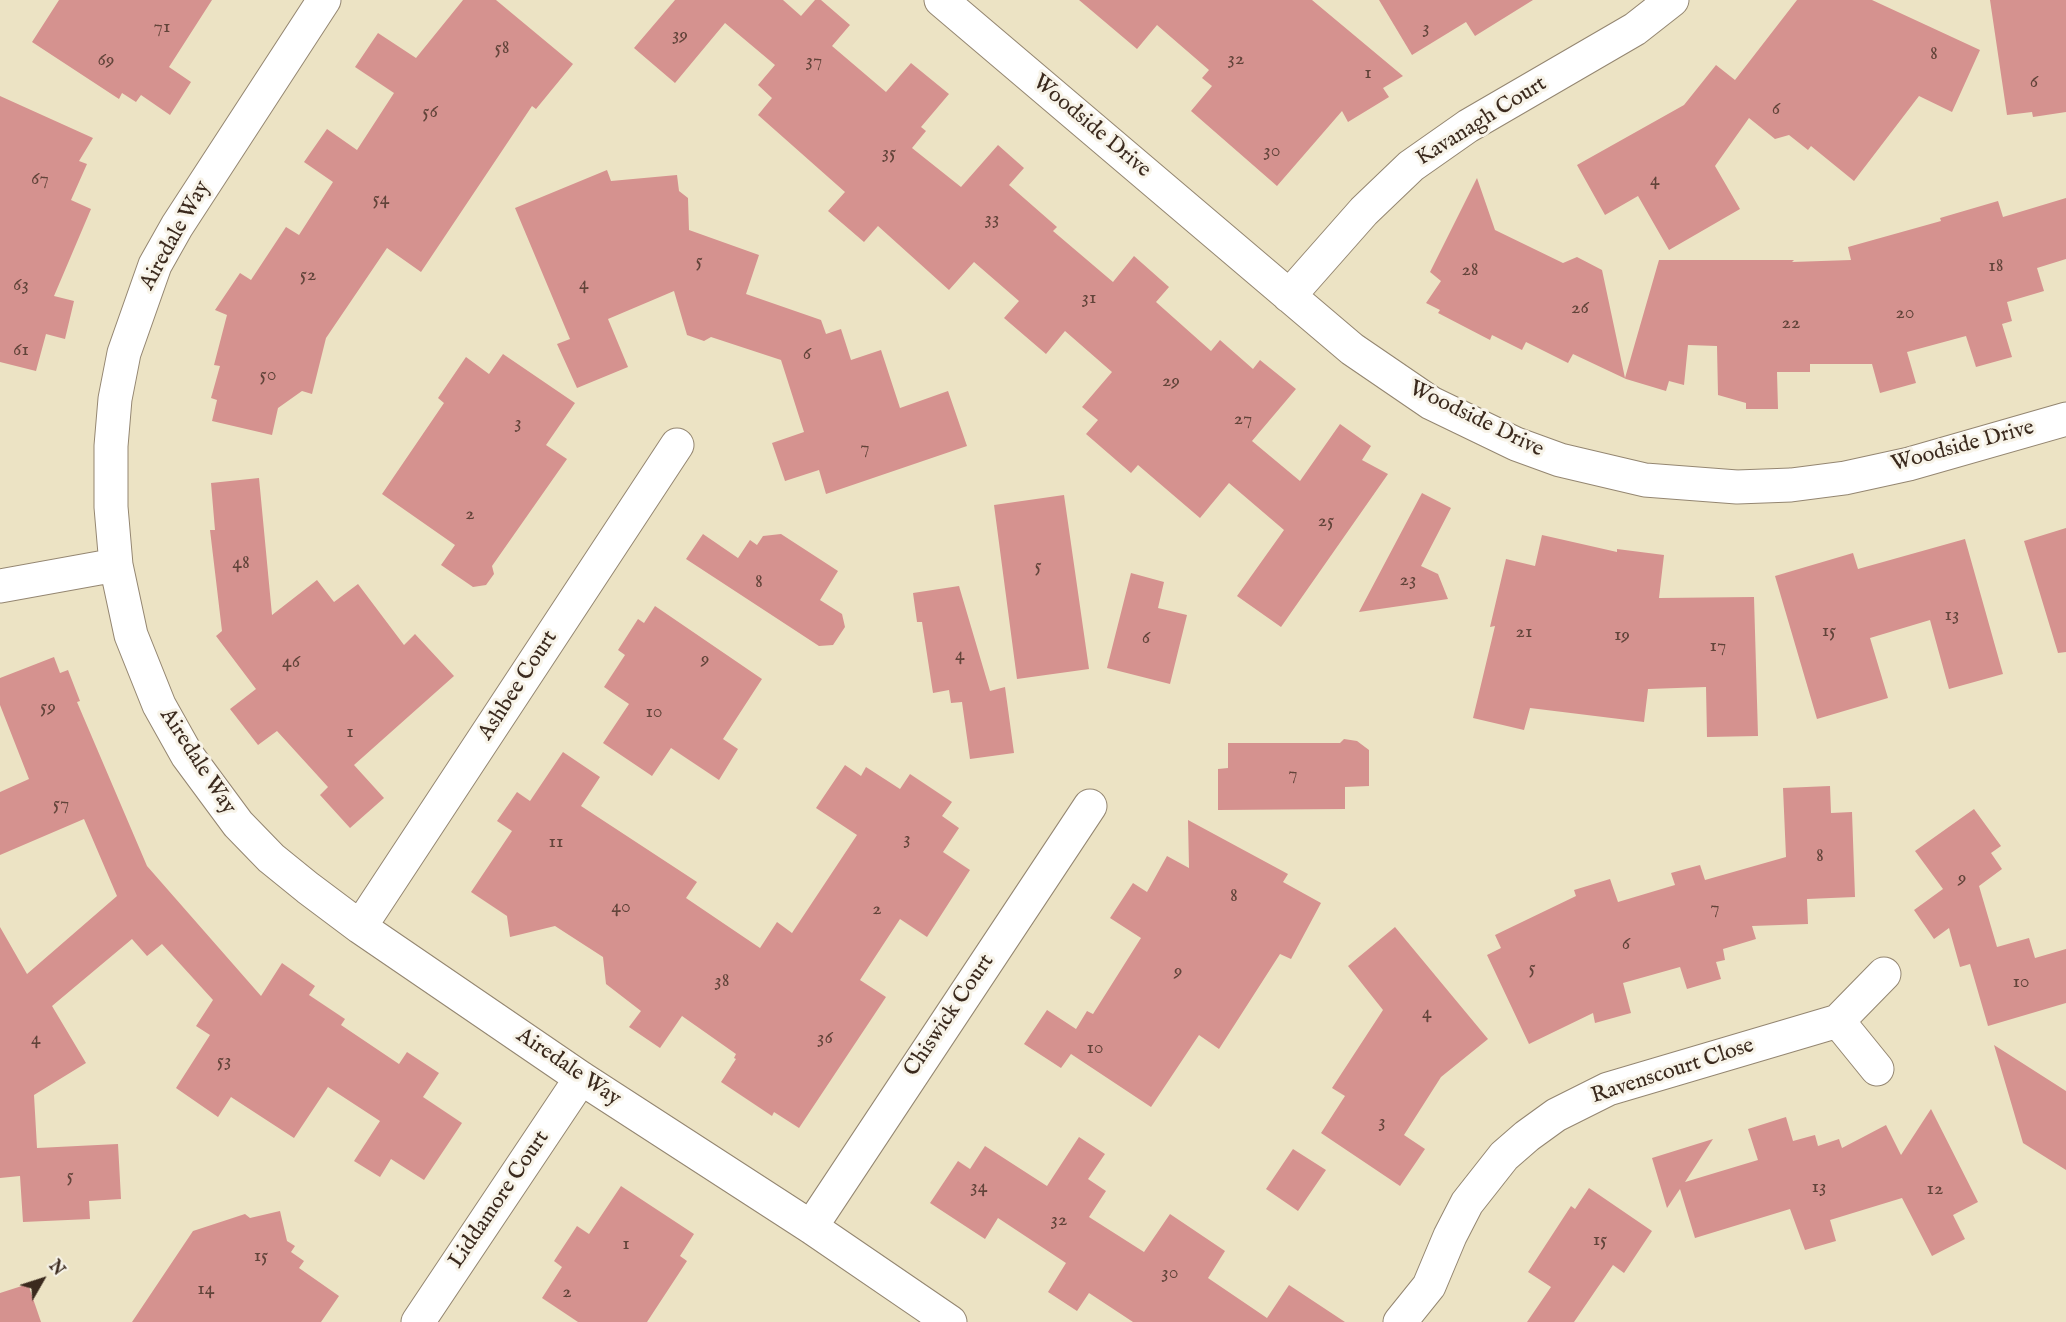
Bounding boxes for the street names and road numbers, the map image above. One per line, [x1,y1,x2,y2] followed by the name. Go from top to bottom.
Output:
[1026,70,1156,184] street label: Woodside Drive
[1412,71,1552,173] street label: Kavanagh Court
[135,177,217,295] street label: Airedale Way
[1404,376,1548,464] street label: Woodside Drive
[1889,415,2037,479] street label: Woodside Drive
[474,626,564,746] street label: Ashbee Court
[153,704,241,820] street label: Airedale Way
[899,950,1001,1082] street label: Chiswick Court
[511,1023,625,1113] street label: Airedale Way
[1588,1033,1758,1111] street label: Ravenscourt Close
[444,1126,556,1274] street label: Liddamore Court

